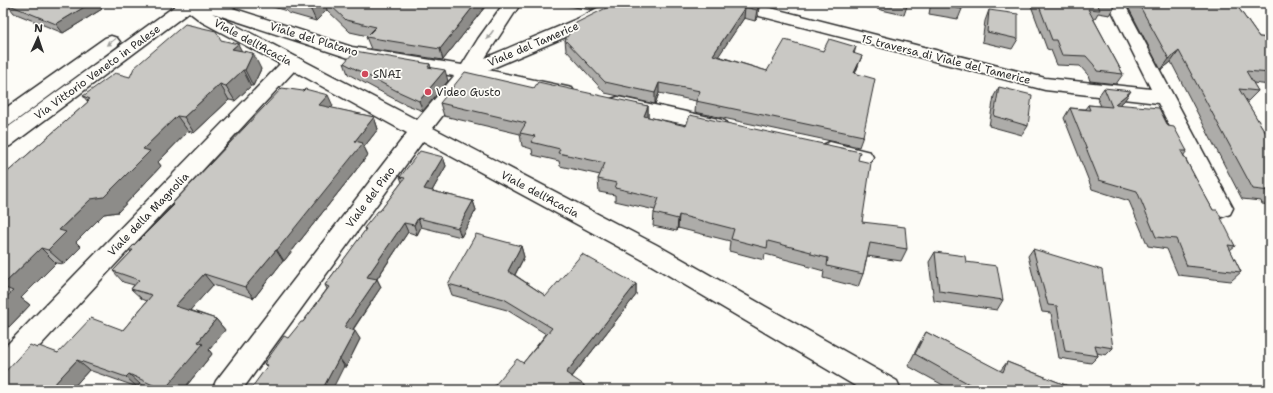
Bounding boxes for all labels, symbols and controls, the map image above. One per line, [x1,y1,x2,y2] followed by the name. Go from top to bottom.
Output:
[211,16,295,69] street label: Viale dell'Acacia
[18,18,58,58] north arrow
[485,18,581,70] street label: Viale del Tamerice
[268,19,360,60] street label: Viale del Platano
[34,21,44,36] text: N
[31,22,163,123] street label: Via Vittorio Veneto in Palese
[486,30,494,40] one-way arrow
[860,31,1032,88] street label: 15 traversa di Viale del Tamerice
[106,38,117,46] one-way arrow
[373,67,401,82] place label: SNAI
[360,69,370,79] marker: SNAI
[436,85,501,100] place label: Video Gusto
[423,87,433,97] marker: Video Gusto
[342,163,399,231] street label: Viale del Pino
[498,168,582,221] street label: Viale dell'Acacia
[104,169,192,259] street label: Viale della Magnolia

